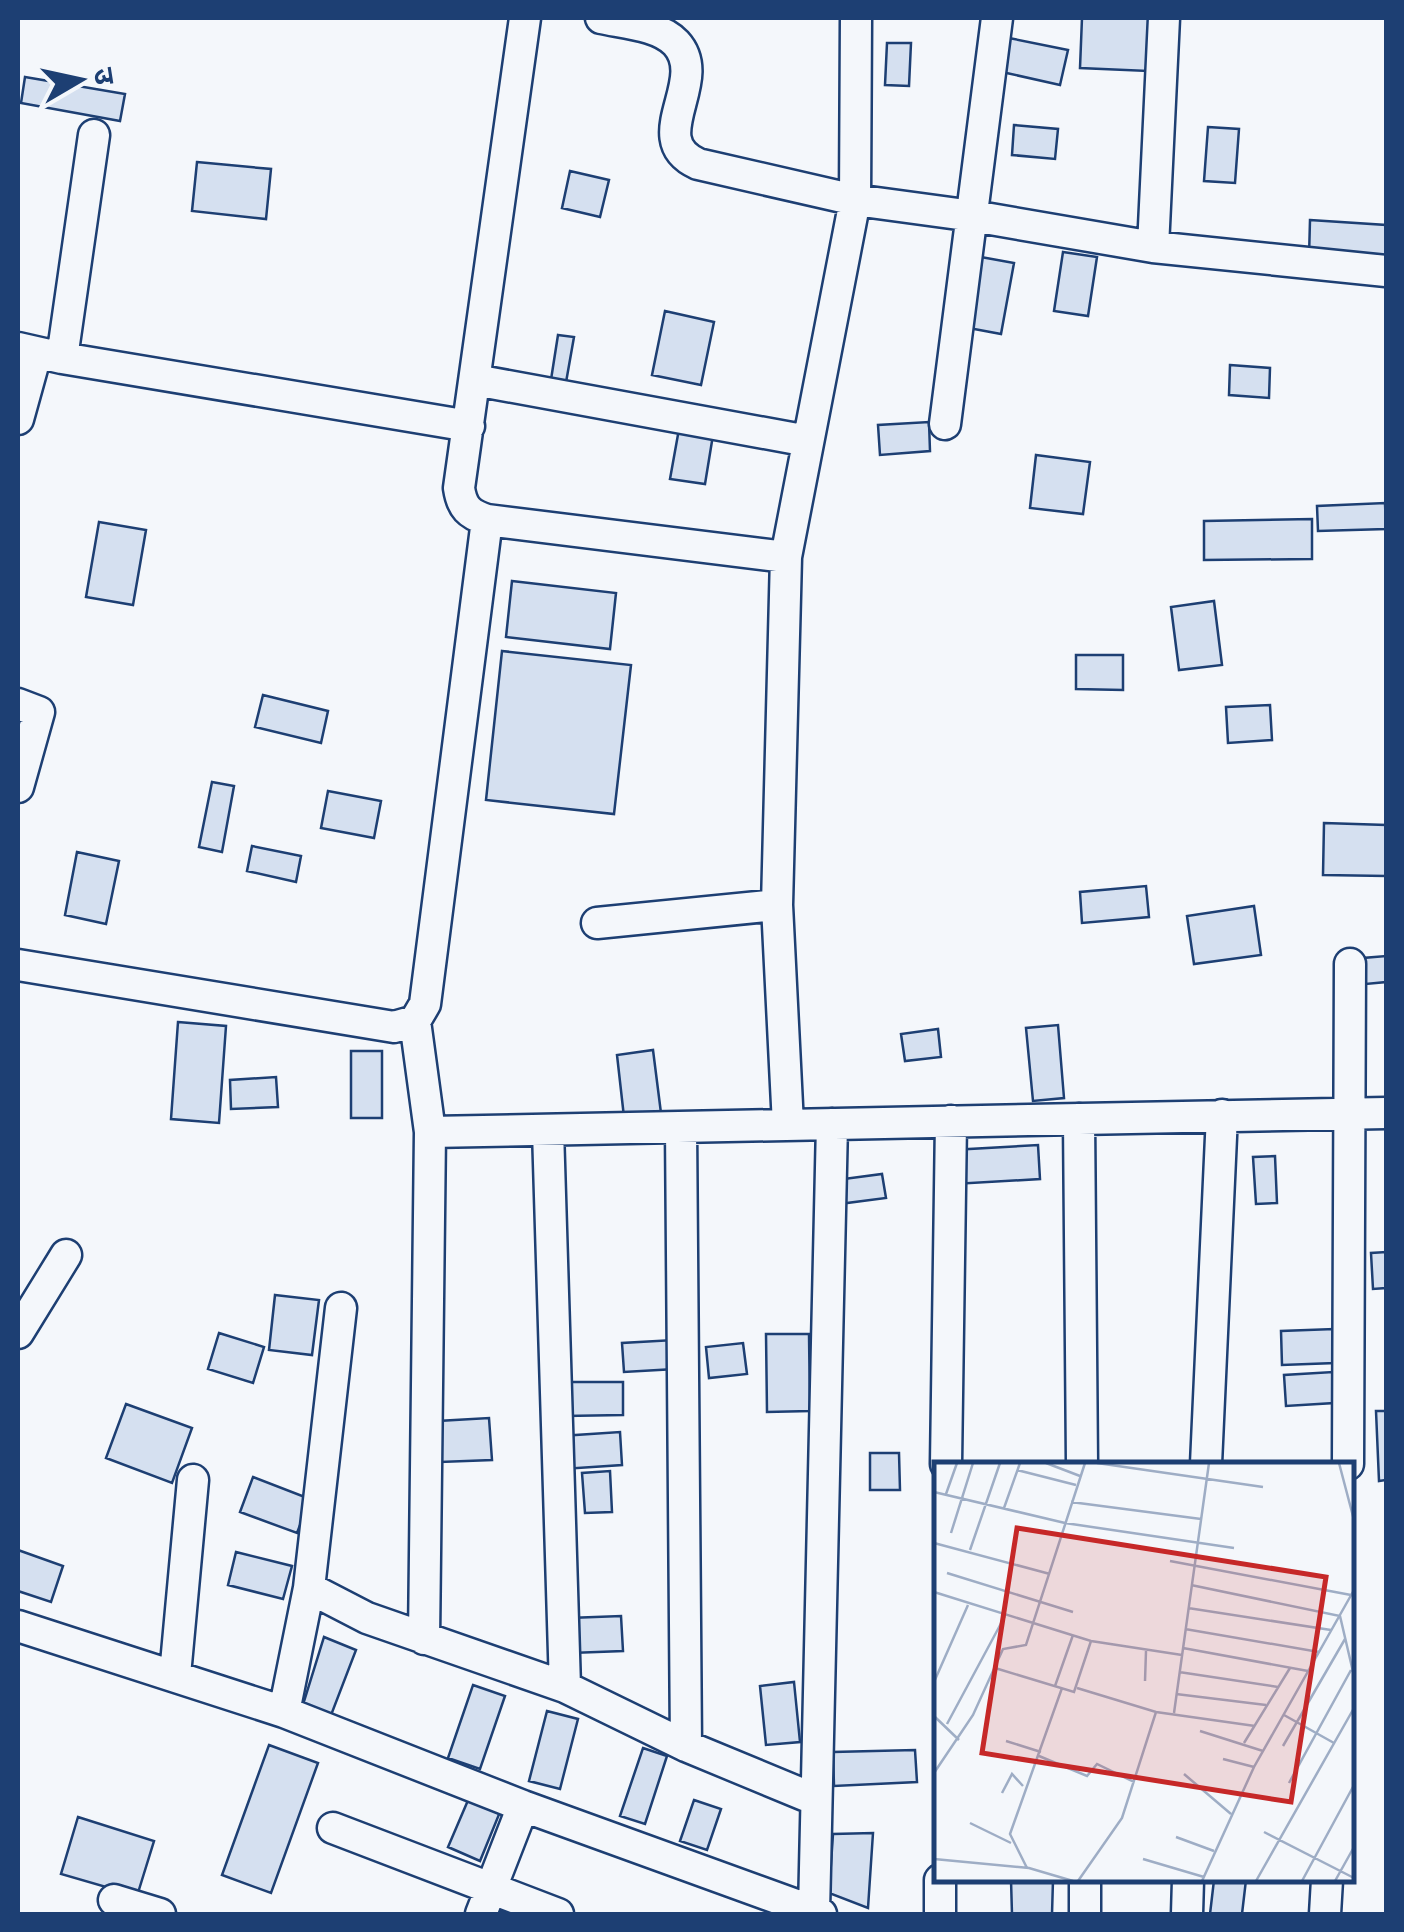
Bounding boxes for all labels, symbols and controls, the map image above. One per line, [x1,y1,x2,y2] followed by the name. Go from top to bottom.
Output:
[30,30,130,130] north arrow
[86,65,125,88] text: उ
[934,1462,1354,1882] inset map

